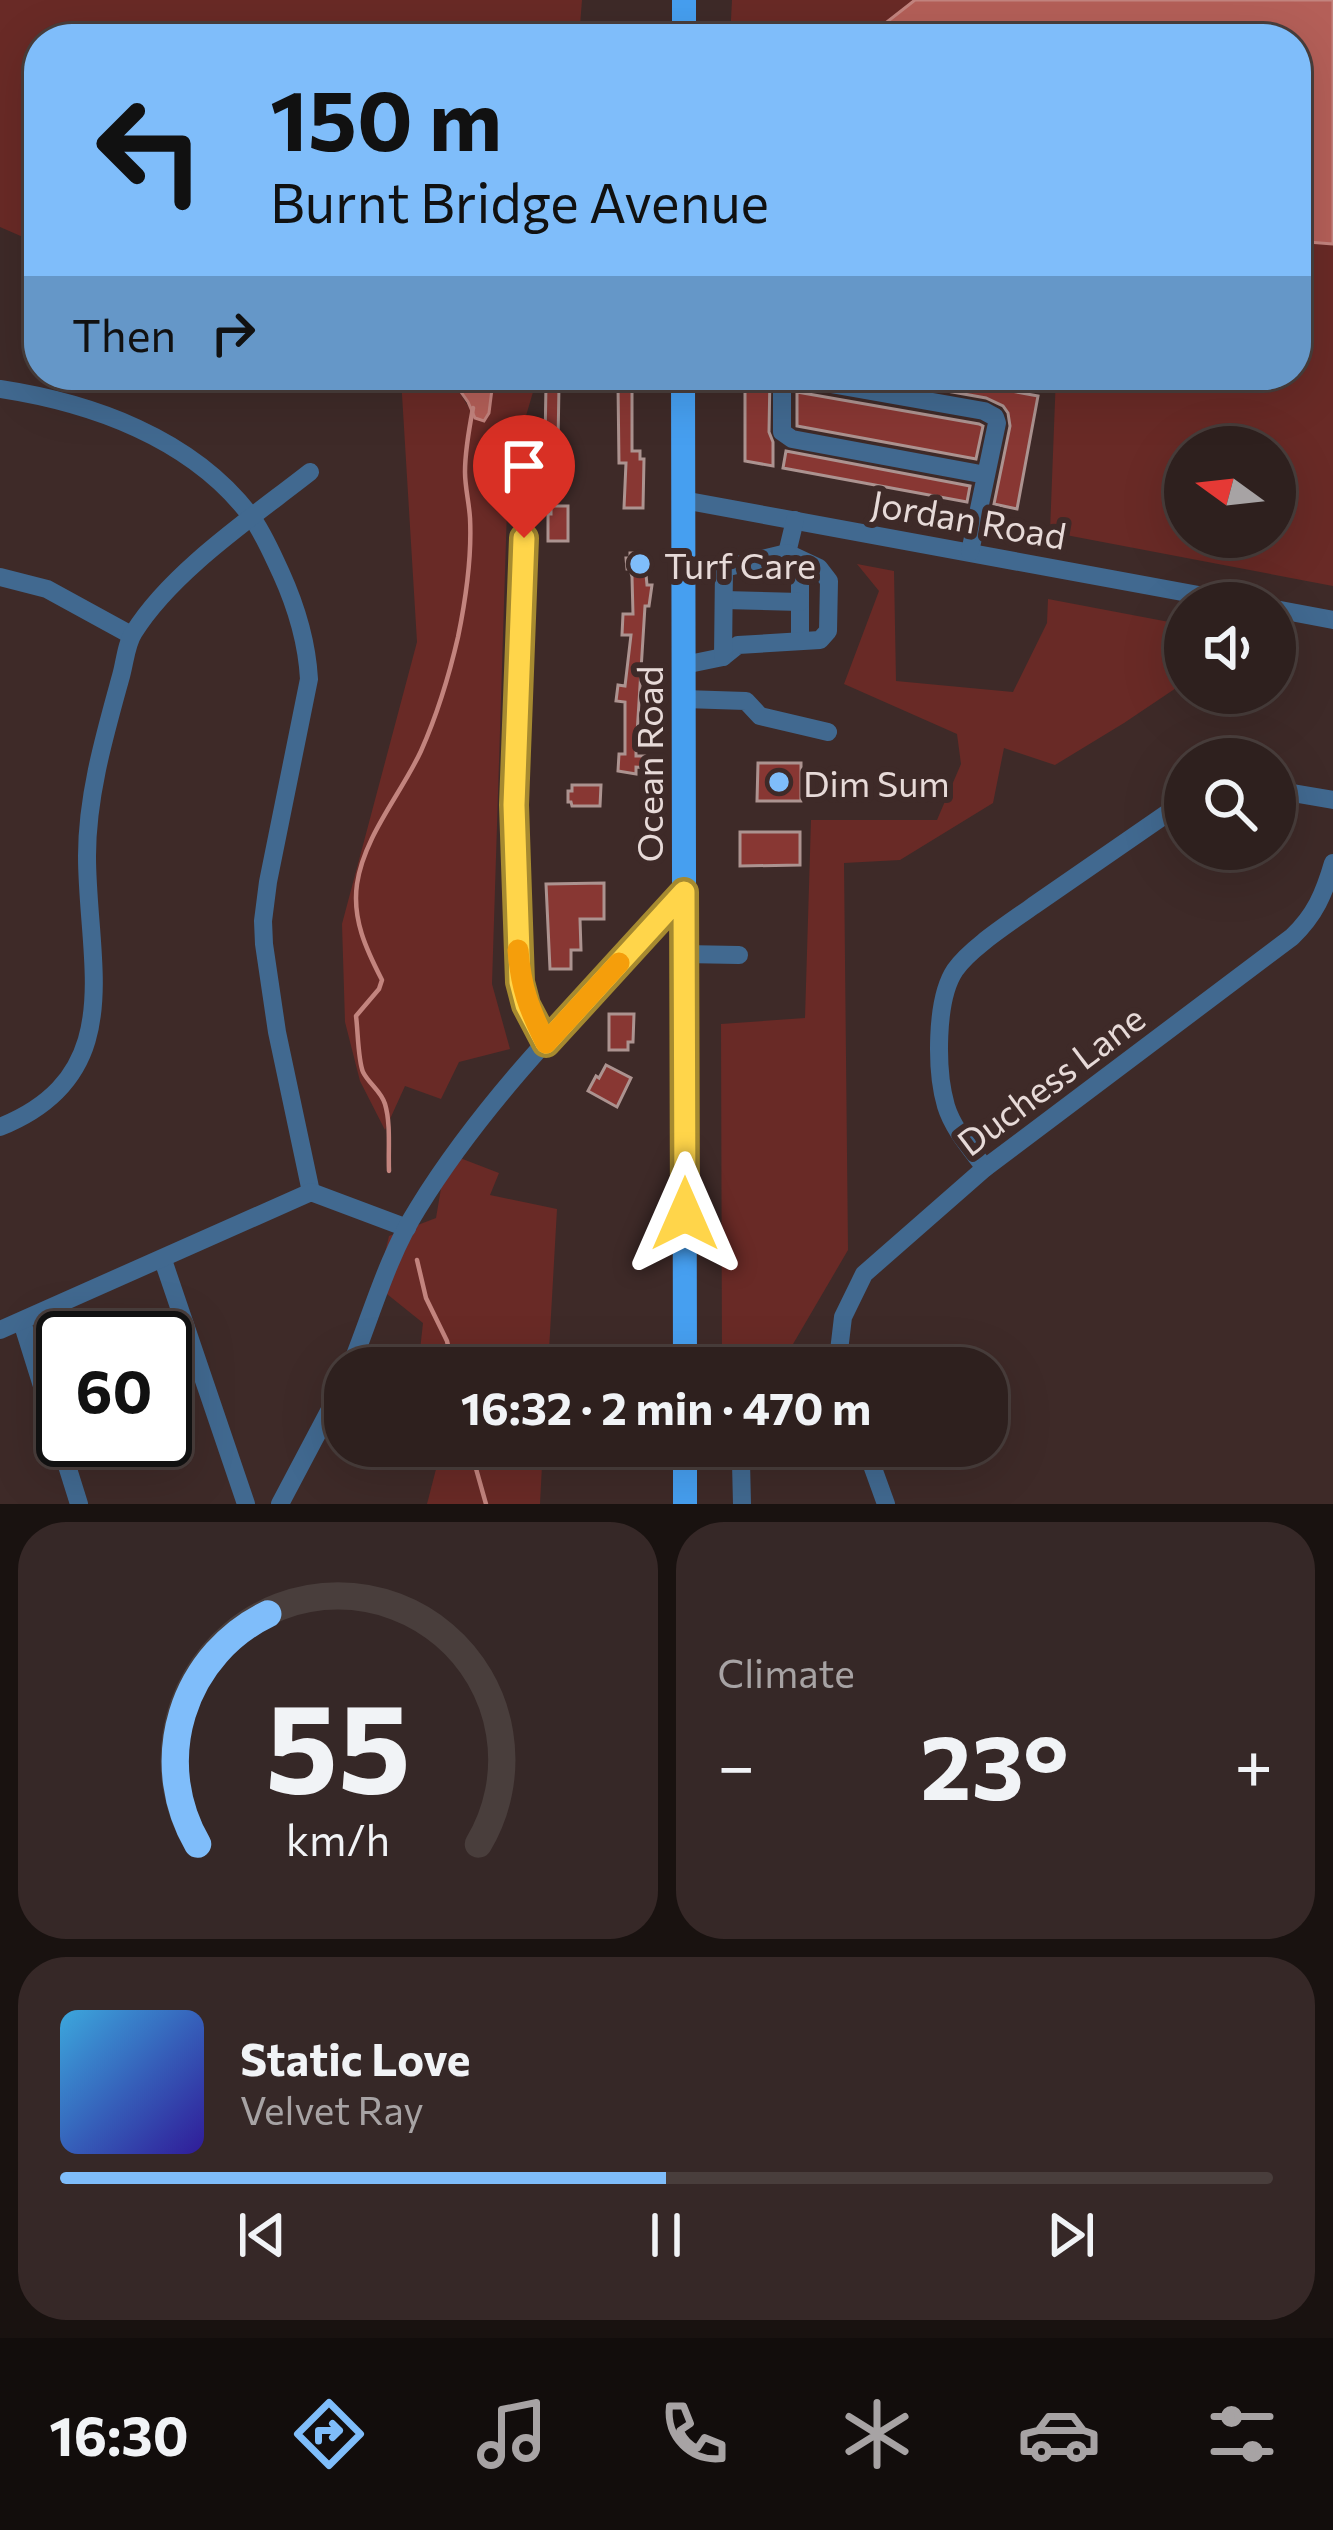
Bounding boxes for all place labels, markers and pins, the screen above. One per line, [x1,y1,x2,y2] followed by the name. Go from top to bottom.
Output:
[473,415,575,538] pin
[664,542,816,586] place label: Turf Care
[627,551,653,577] marker: Turf Care
[803,760,950,804] place label: Dim Sum
[766,769,792,795] marker: Dim Sum

